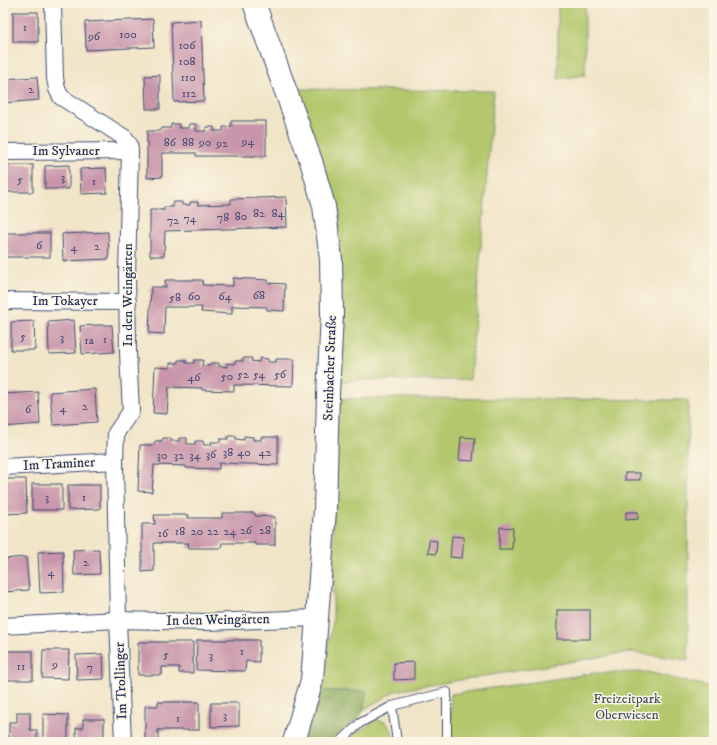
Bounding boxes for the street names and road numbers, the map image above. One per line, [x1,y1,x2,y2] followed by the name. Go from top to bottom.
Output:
[32,142,100,160] street label: Im Sylvaner
[119,243,137,347] street label: In den Weingärten
[32,292,99,310] street label: Im Tokayer
[319,315,341,421] street label: Steinbacher Straße
[23,453,96,475] street label: Im Traminer
[166,610,271,630] street label: In den Weingärten
[111,641,131,720] street label: Im Trollinger

